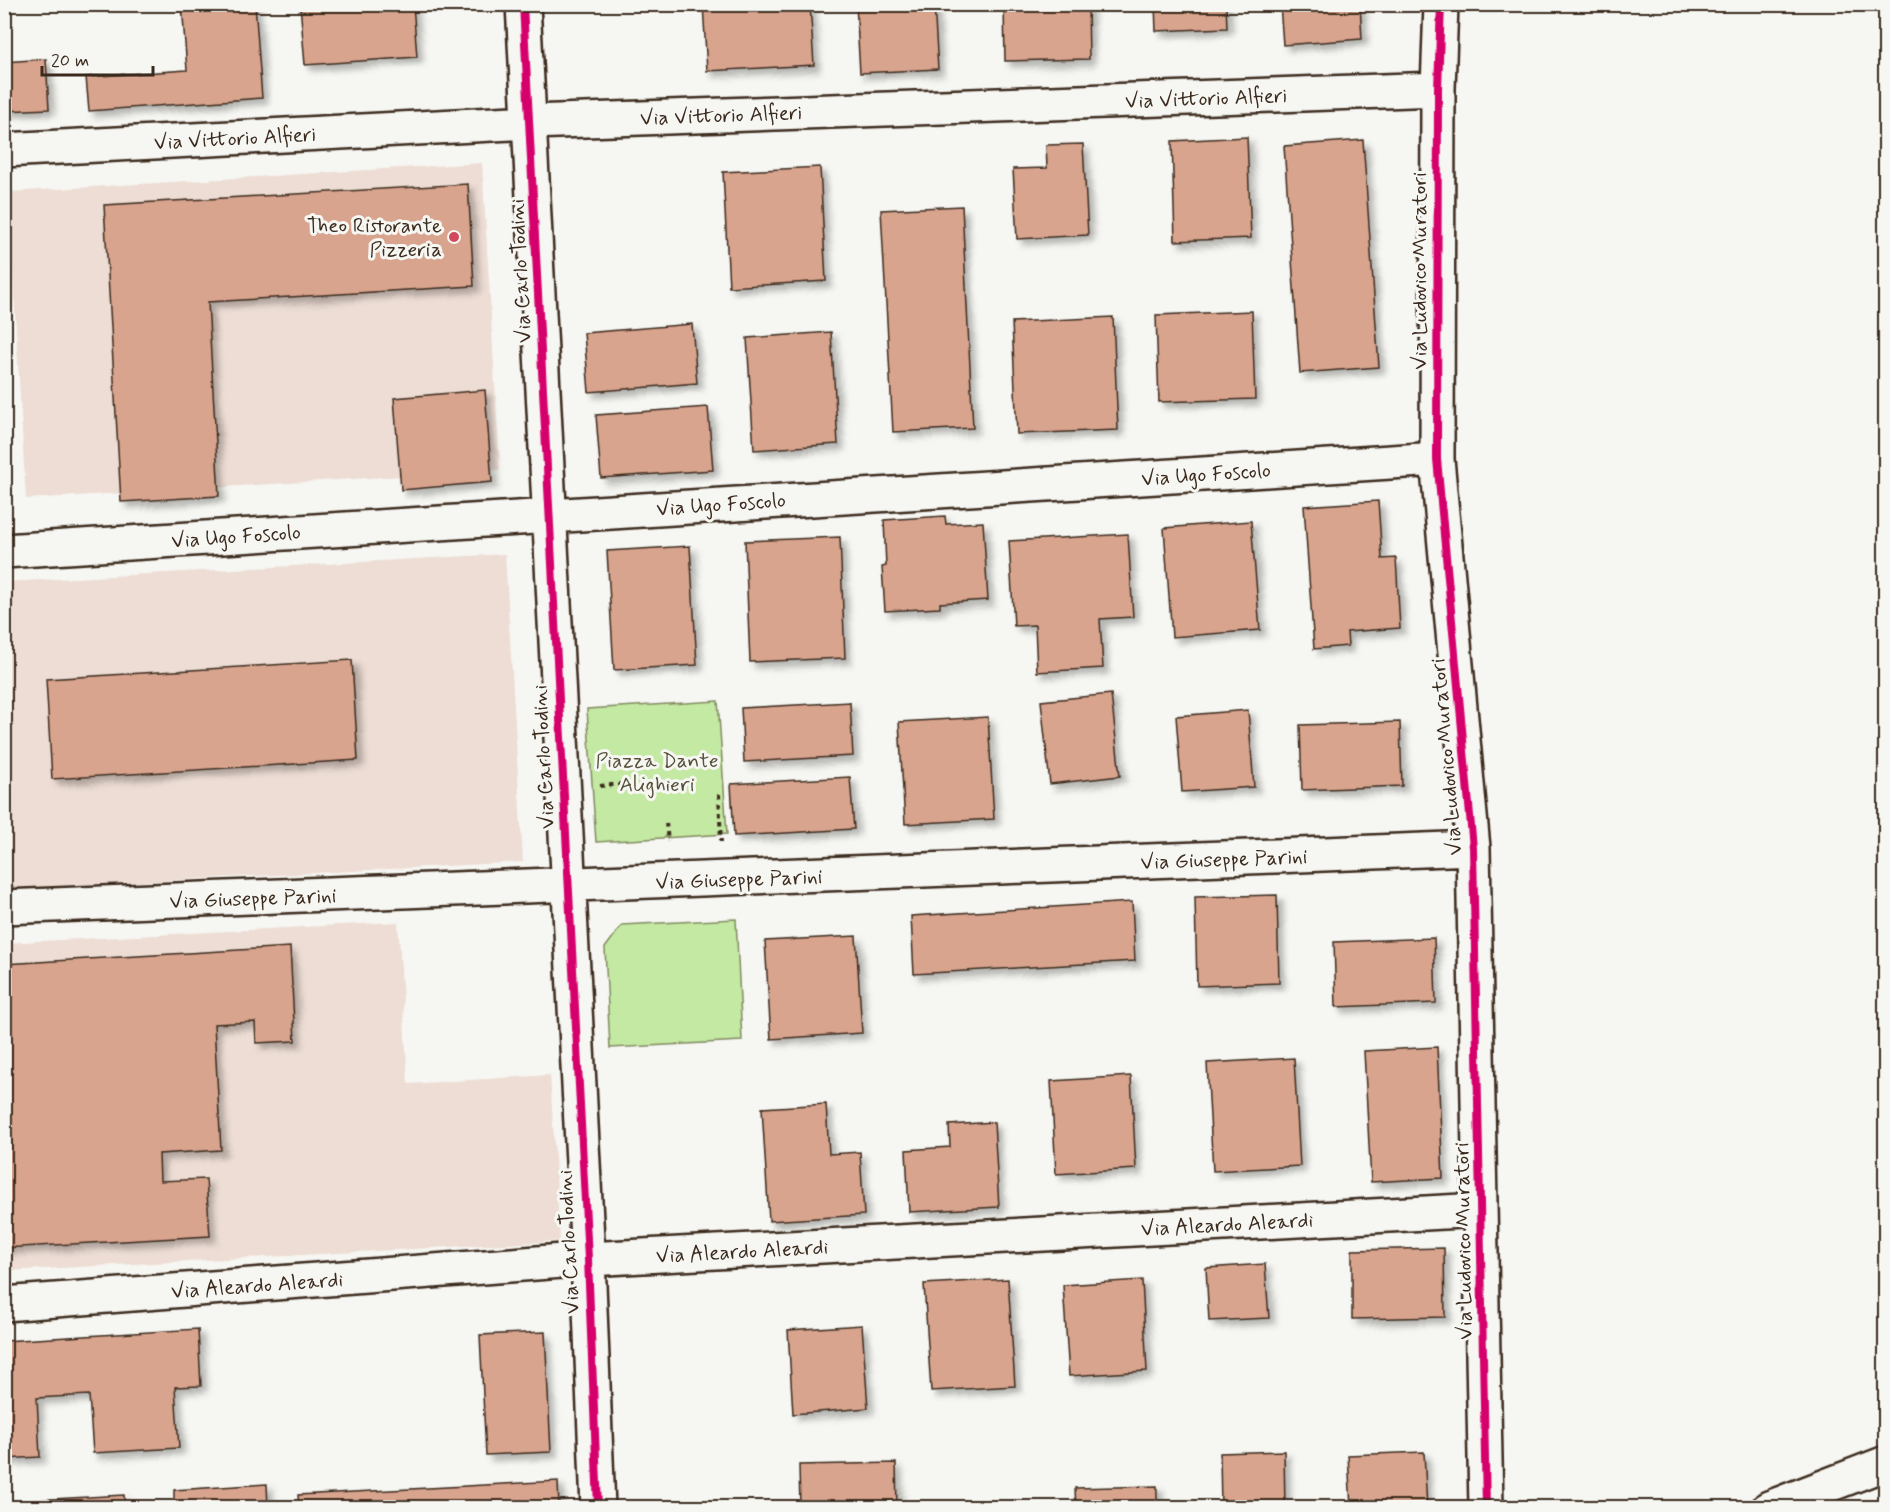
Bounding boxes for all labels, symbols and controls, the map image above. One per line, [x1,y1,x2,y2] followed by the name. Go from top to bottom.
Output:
[42,39,153,77] scale bar
[51,49,89,73] text: 20 m
[1124,82,1288,116] street label: Via Vittorio Alfieri
[639,99,803,133] street label: Via Vittorio Alfieri
[153,121,317,157] street label: Via Vittorio Alfieri
[1406,172,1434,370] street label: Via Ludovico Muratori
[503,198,539,344] street label: Via Carlo Todini
[307,212,442,264] place label: Theo Ristorante Pizzeria
[447,230,461,244] marker: Theo Ristorante Pizzeria
[1140,457,1272,493] street label: Via Ugo Foscolo
[655,487,787,523] street label: Via Ugo Foscolo
[170,519,302,555] street label: Via Ugo Foscolo
[1424,657,1470,857] street label: Via Ludovico Muratori
[526,684,562,830] street label: Via Carlo Todini
[595,747,719,799] park label: Piazza Dante Alighieri
[1140,843,1308,877] street label: Via Giuseppe Parini
[655,863,823,897] street label: Via Giuseppe Parini
[169,882,337,916] street label: Via Giuseppe Parini
[1448,1142,1480,1340] street label: Via Ludovico Muratori
[551,1169,587,1315] street label: Via Carlo Todini
[1140,1206,1314,1243] street label: Via Aleardo Aleardi
[655,1233,829,1270] street label: Via Aleardo Aleardi
[170,1266,344,1306] street label: Via Aleardo Aleardi

